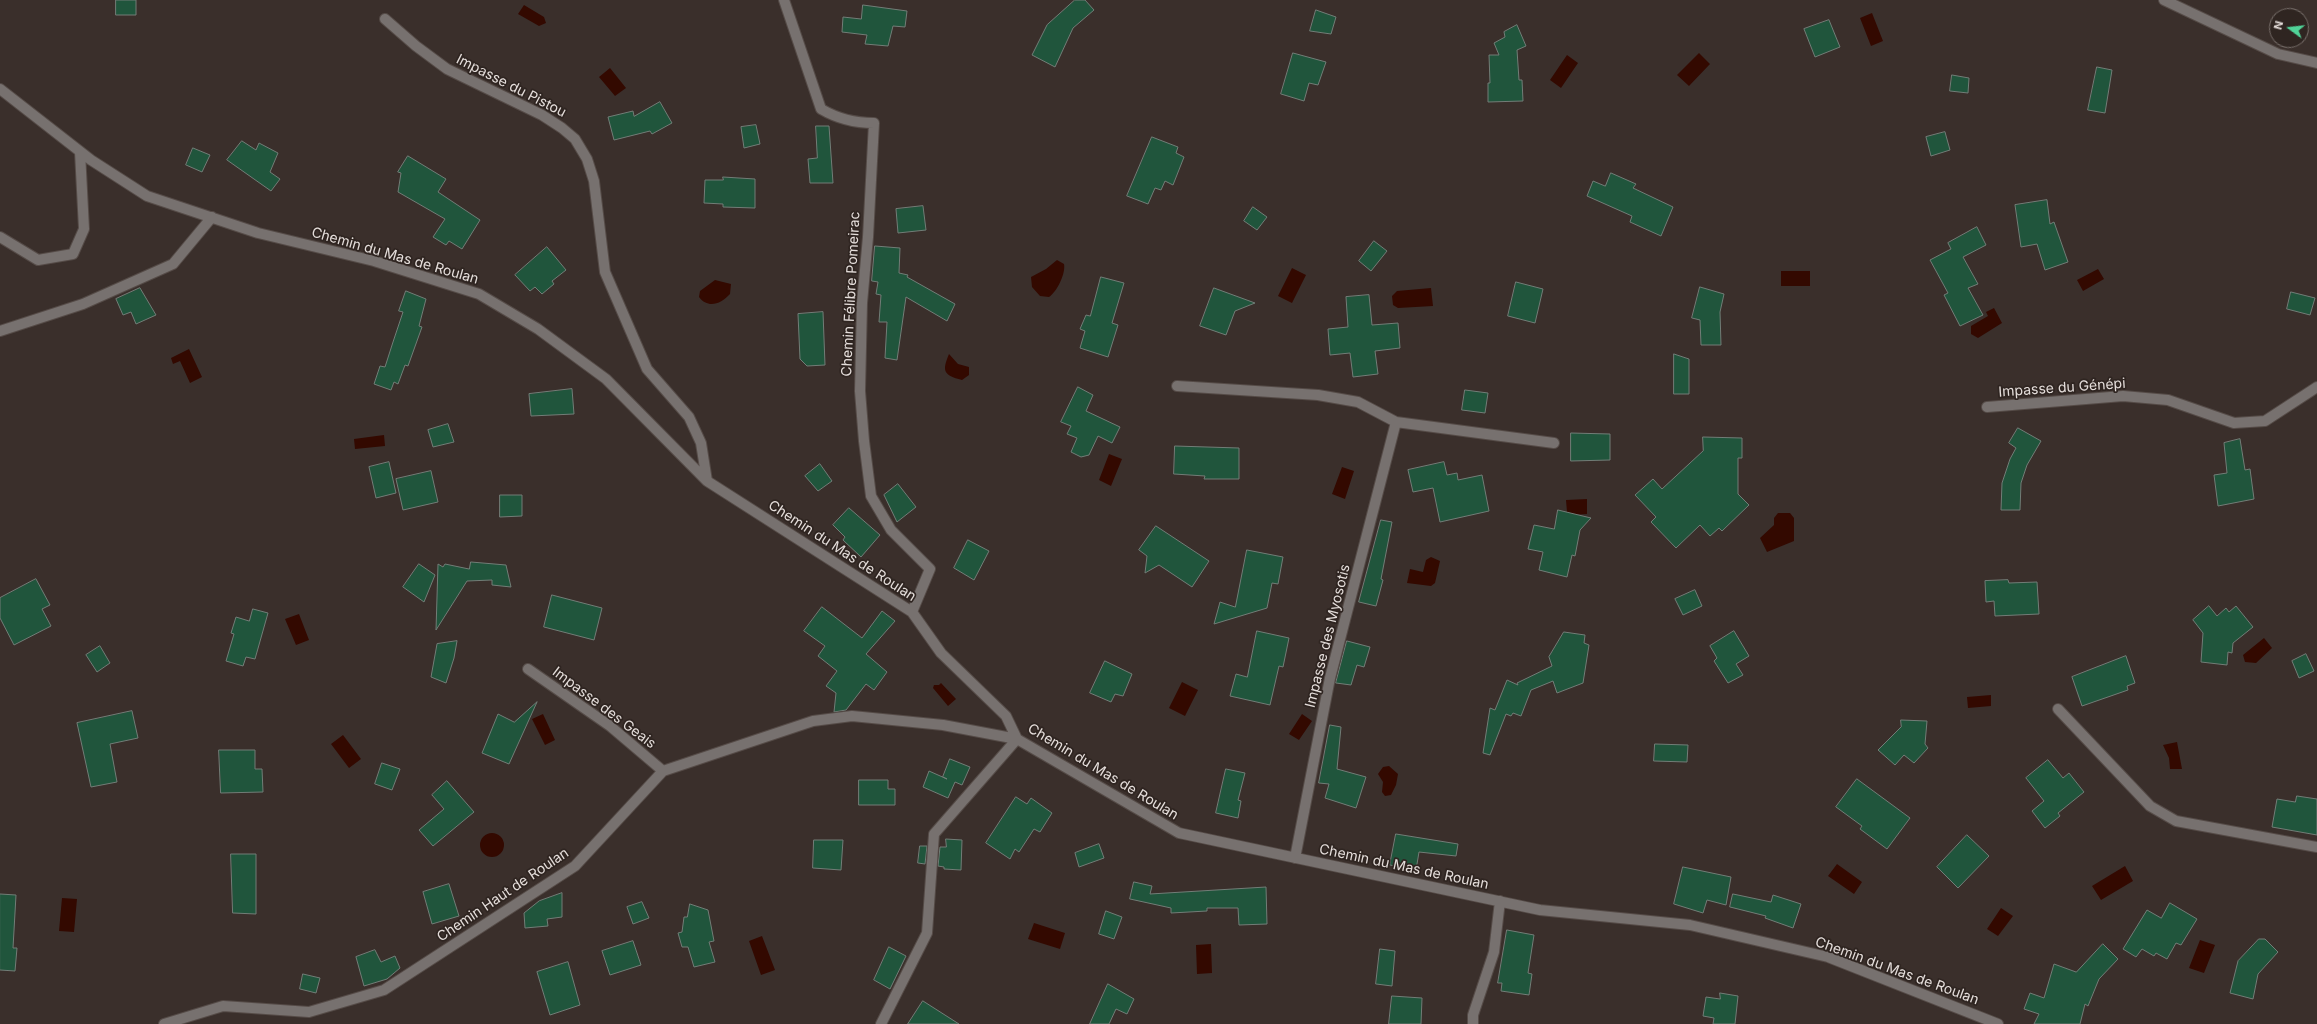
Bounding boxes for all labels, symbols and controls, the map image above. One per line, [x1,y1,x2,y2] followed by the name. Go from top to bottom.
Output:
[2269,8,2309,48] north arrow
[2271,19,2286,31] text: N
[453,51,569,121] street label: Impasse du Pistou
[838,211,864,377] street label: Chemin Félibre Pomeirac
[310,224,480,288] street label: Chemin du Mas de Roulan
[1998,375,2126,401] street label: Impasse du Génépi
[765,497,919,605] street label: Chemin du Mas de Roulan
[1302,562,1354,710] street label: Impasse des Myosotis
[549,664,659,752] street label: Impasse des Geais
[1025,720,1181,824] street label: Chemin du Mas de Roulan
[1318,841,1490,893] street label: Chemin du Mas de Roulan
[434,845,572,945] street label: Chemin Haut de Roulan
[1813,934,1981,1008] street label: Chemin du Mas de Roulan

